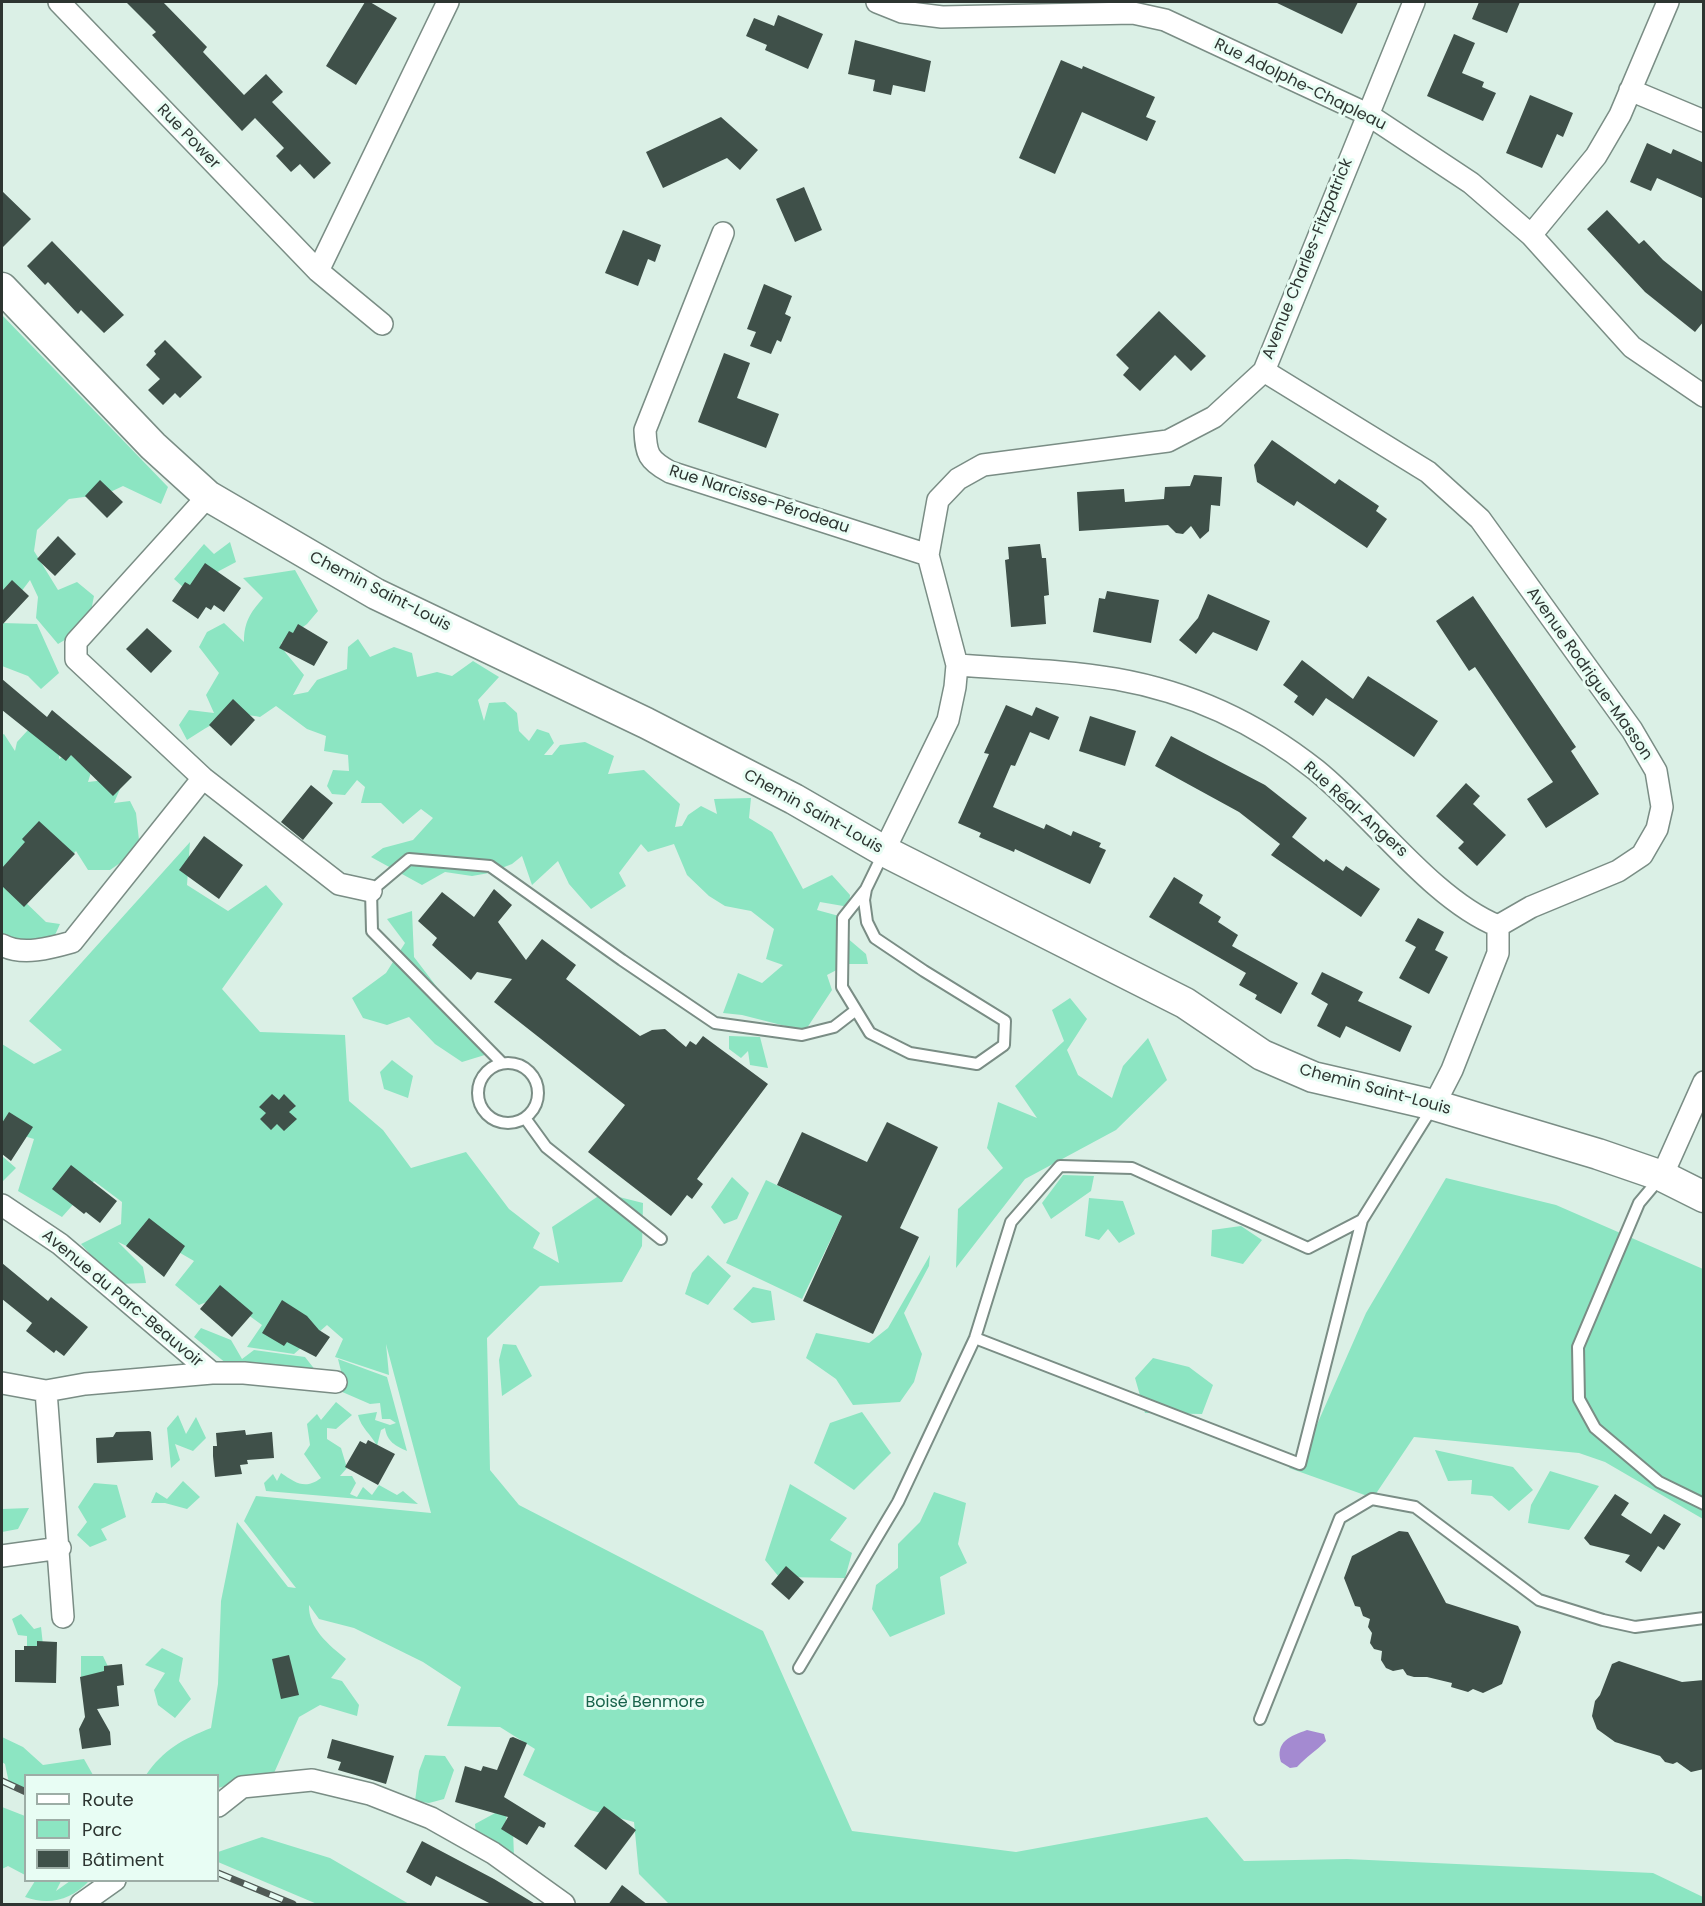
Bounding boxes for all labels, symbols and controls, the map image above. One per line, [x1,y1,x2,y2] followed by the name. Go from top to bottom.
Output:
[1211,35,1389,135] street label: Rue Adolphe-Chapleau
[152,101,224,173] street label: Rue Power
[1259,156,1357,362] street label: Avenue Charles-Fitzpatrick
[666,462,852,538] street label: Rue Narcisse-Pérodeau
[306,548,454,636] street label: Chemin Saint-Louis
[1522,584,1656,764] street label: Avenue Rodrigue-Masson
[1299,758,1411,862] street label: Rue Réal-Angers
[740,766,886,858] street label: Chemin Saint-Louis
[1297,1061,1453,1119] street label: Chemin Saint-Louis
[38,1226,206,1372] street label: Avenue du Parc-Beauvoir
[585,1693,705,1713] park label: Boisé Benmore
[24,1774,219,1882] legend
[82,1787,134,1812] text: Route
[82,1817,122,1842] text: Parc
[82,1847,164,1872] text: Bâtiment

